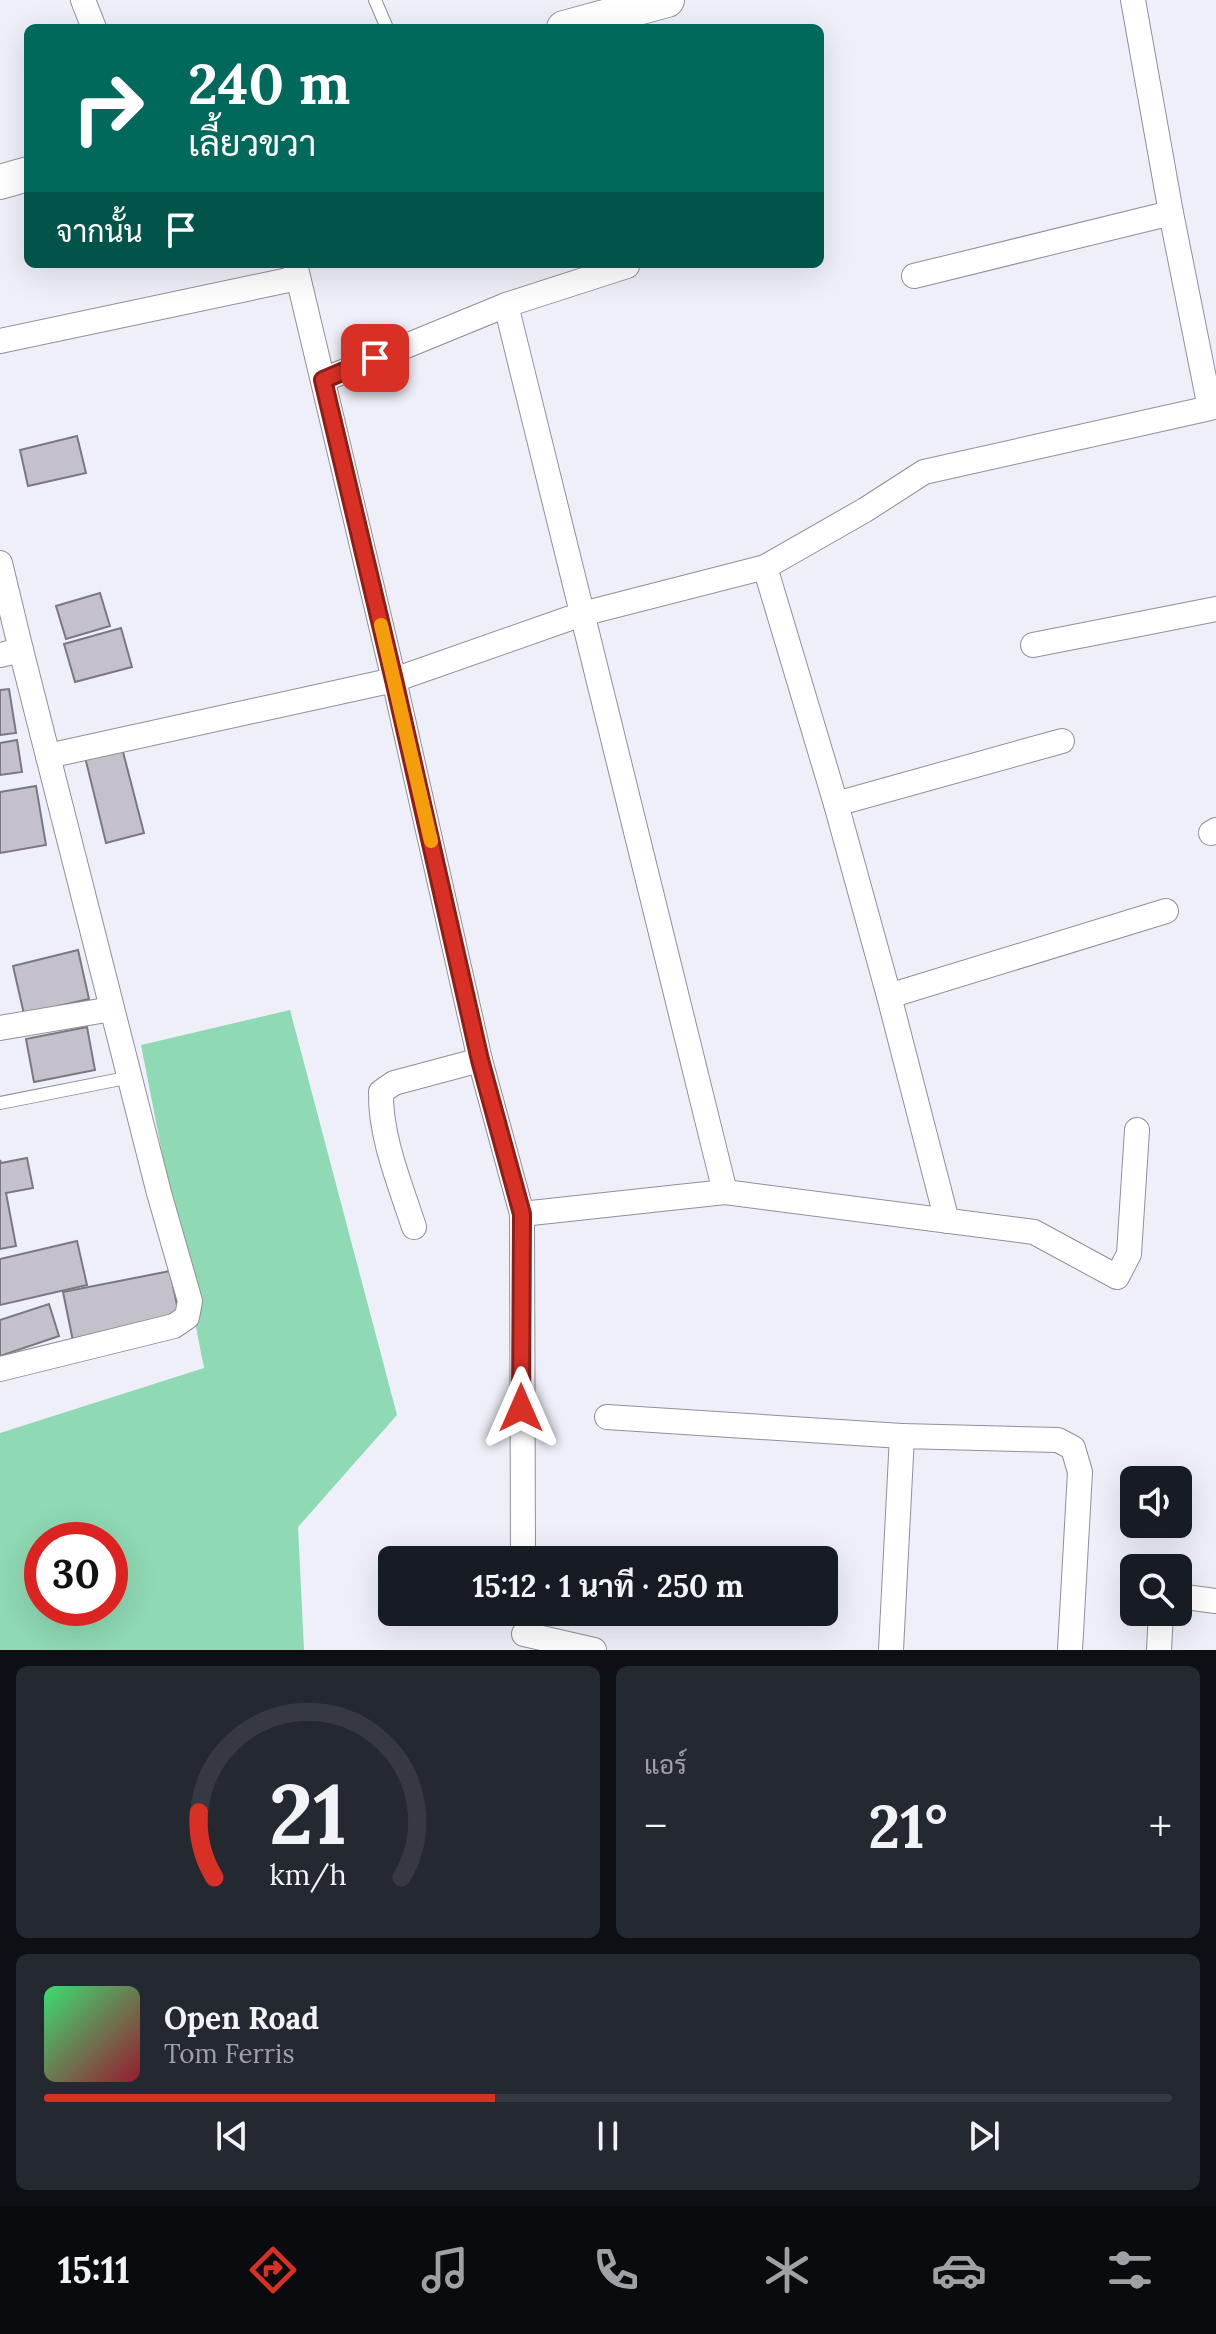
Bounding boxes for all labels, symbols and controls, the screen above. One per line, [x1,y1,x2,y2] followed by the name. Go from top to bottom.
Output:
[188,48,350,119] text: 240 m
[56,56,160,160] icon: right
[188,120,316,166] text: เลี้ยวขวา
[159,208,203,252] icon: arrive
[56,212,143,250] text: จากนั้น
[341,324,409,392] pin
[353,336,397,380] icon: arrive
[479,1366,563,1450] position arrow
[1120,1466,1192,1626] map controls
[1120,1466,1192,1538] button: sound
[24,1522,128,1626] speed limit sign: 30
[1120,1554,1192,1626] button: search
[472,1567,744,1605] text: 15:12 · 1 นาที · 250 m
[644,1748,687,1781] text: แอร์
[269,1760,347,1867] text: 21
[868,1788,948,1864] text: 21°
[644,1798,667,1854] text: −
[1149,1798,1172,1854] text: +
[269,1856,347,1893] text: km/h
[164,1999,319,2037] text: Open Road
[164,2037,294,2070] text: Tom Ferris
[210,2114,254,2158] icon: previous
[586,2114,630,2158] icon: pause
[962,2114,1006,2158] icon: next
[245,2242,301,2298] icon: directions
[417,2242,473,2298] icon: music
[588,2242,644,2298] icon: phone
[759,2242,815,2298] icon: climate
[931,2242,987,2298] icon: car
[1102,2242,1158,2298] icon: filters
[58,2247,130,2293] text: 15:11

